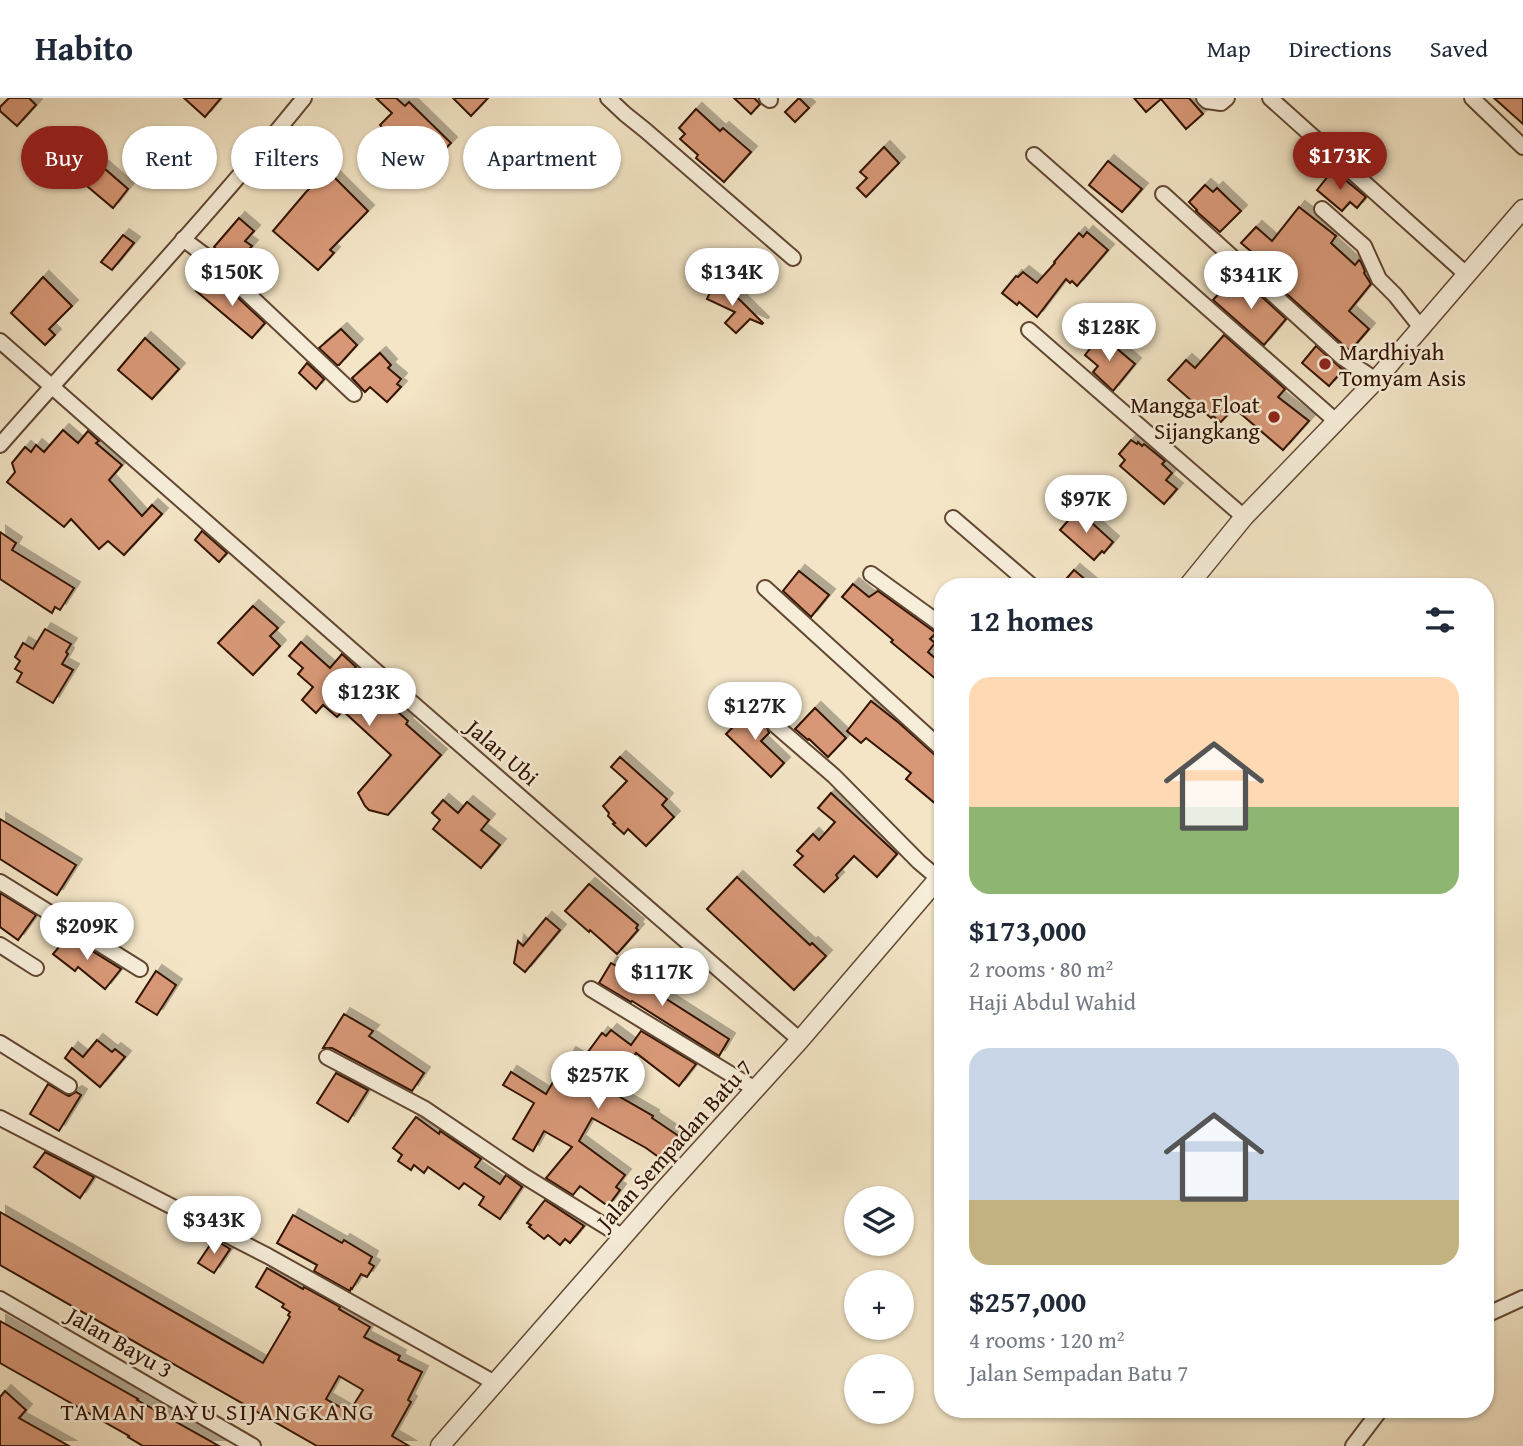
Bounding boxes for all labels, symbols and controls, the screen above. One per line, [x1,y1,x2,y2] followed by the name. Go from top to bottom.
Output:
[35,24,133,72] text: Habito
[1207,31,1251,66] text: Map
[1289,31,1392,66] text: Directions
[1430,31,1488,66] text: Saved
[21,126,108,189] chip: Buy
[122,126,217,189] chip: Rent
[231,126,343,189] chip: Filters
[357,126,449,189] chip: New
[463,126,621,189] chip: Apartment
[1291,132,1389,192] pin: $173K
[1309,138,1371,171] text: $173K
[183,248,281,308] pin: $150K
[683,248,781,308] pin: $134K
[1202,252,1300,311] pin: $341K
[201,254,263,287] text: $150K
[701,254,763,287] text: $134K
[1220,257,1282,290] text: $341K
[1060,303,1158,363] pin: $128K
[1078,309,1140,342] text: $128K
[1339,335,1466,394] place label: Mardhiyah Tomyam Asis
[1317,356,1333,372] marker: Mardhiyah Tomyam Asis
[1130,388,1261,447] place label: Mangga Float Sijangkang
[1266,409,1282,425] marker: Mangga Float Sijangkang
[1045,476,1127,535] pin: $97K
[1061,481,1111,514] text: $97K
[969,598,1094,642] text: 12 homes
[1421,601,1459,639] icon: filters
[320,668,418,728] pin: $123K
[338,674,400,707] text: $123K
[706,682,804,742] pin: $127K
[724,688,786,721] text: $127K
[457,709,547,793] street label: Jalan Ubi
[1151,723,1277,849] icon: home
[38,902,136,962] pin: $209K
[56,908,118,941] text: $209K
[969,908,1086,952] text: $173,000
[613,948,711,1008] pin: $117K
[969,952,1113,985] text: 2 rooms · 80 m²
[631,954,693,987] text: $117K
[969,985,1136,1018] text: Haji Abdul Wahid
[586,1051,760,1239] street label: Jalan Sempadan Batu 7
[549,1052,647,1111] pin: $257K
[567,1057,629,1090] text: $257K
[1151,1094,1277,1220] icon: home
[844,1186,914,1424] map controls
[844,1186,914,1256] button: layers
[165,1196,263,1256] pin: $343K
[183,1202,245,1235] text: $343K
[844,1270,914,1340] button: +
[969,1279,1086,1323] text: $257,000
[58,1297,179,1386] street label: Jalan Bayu 3
[969,1323,1124,1356] text: 4 rooms · 120 m²
[844,1354,914,1424] button: −
[969,1356,1188,1389] text: Jalan Sempadan Batu 7
[61,1394,376,1429] district label: TAMAN BAYU SIJANGKANG

